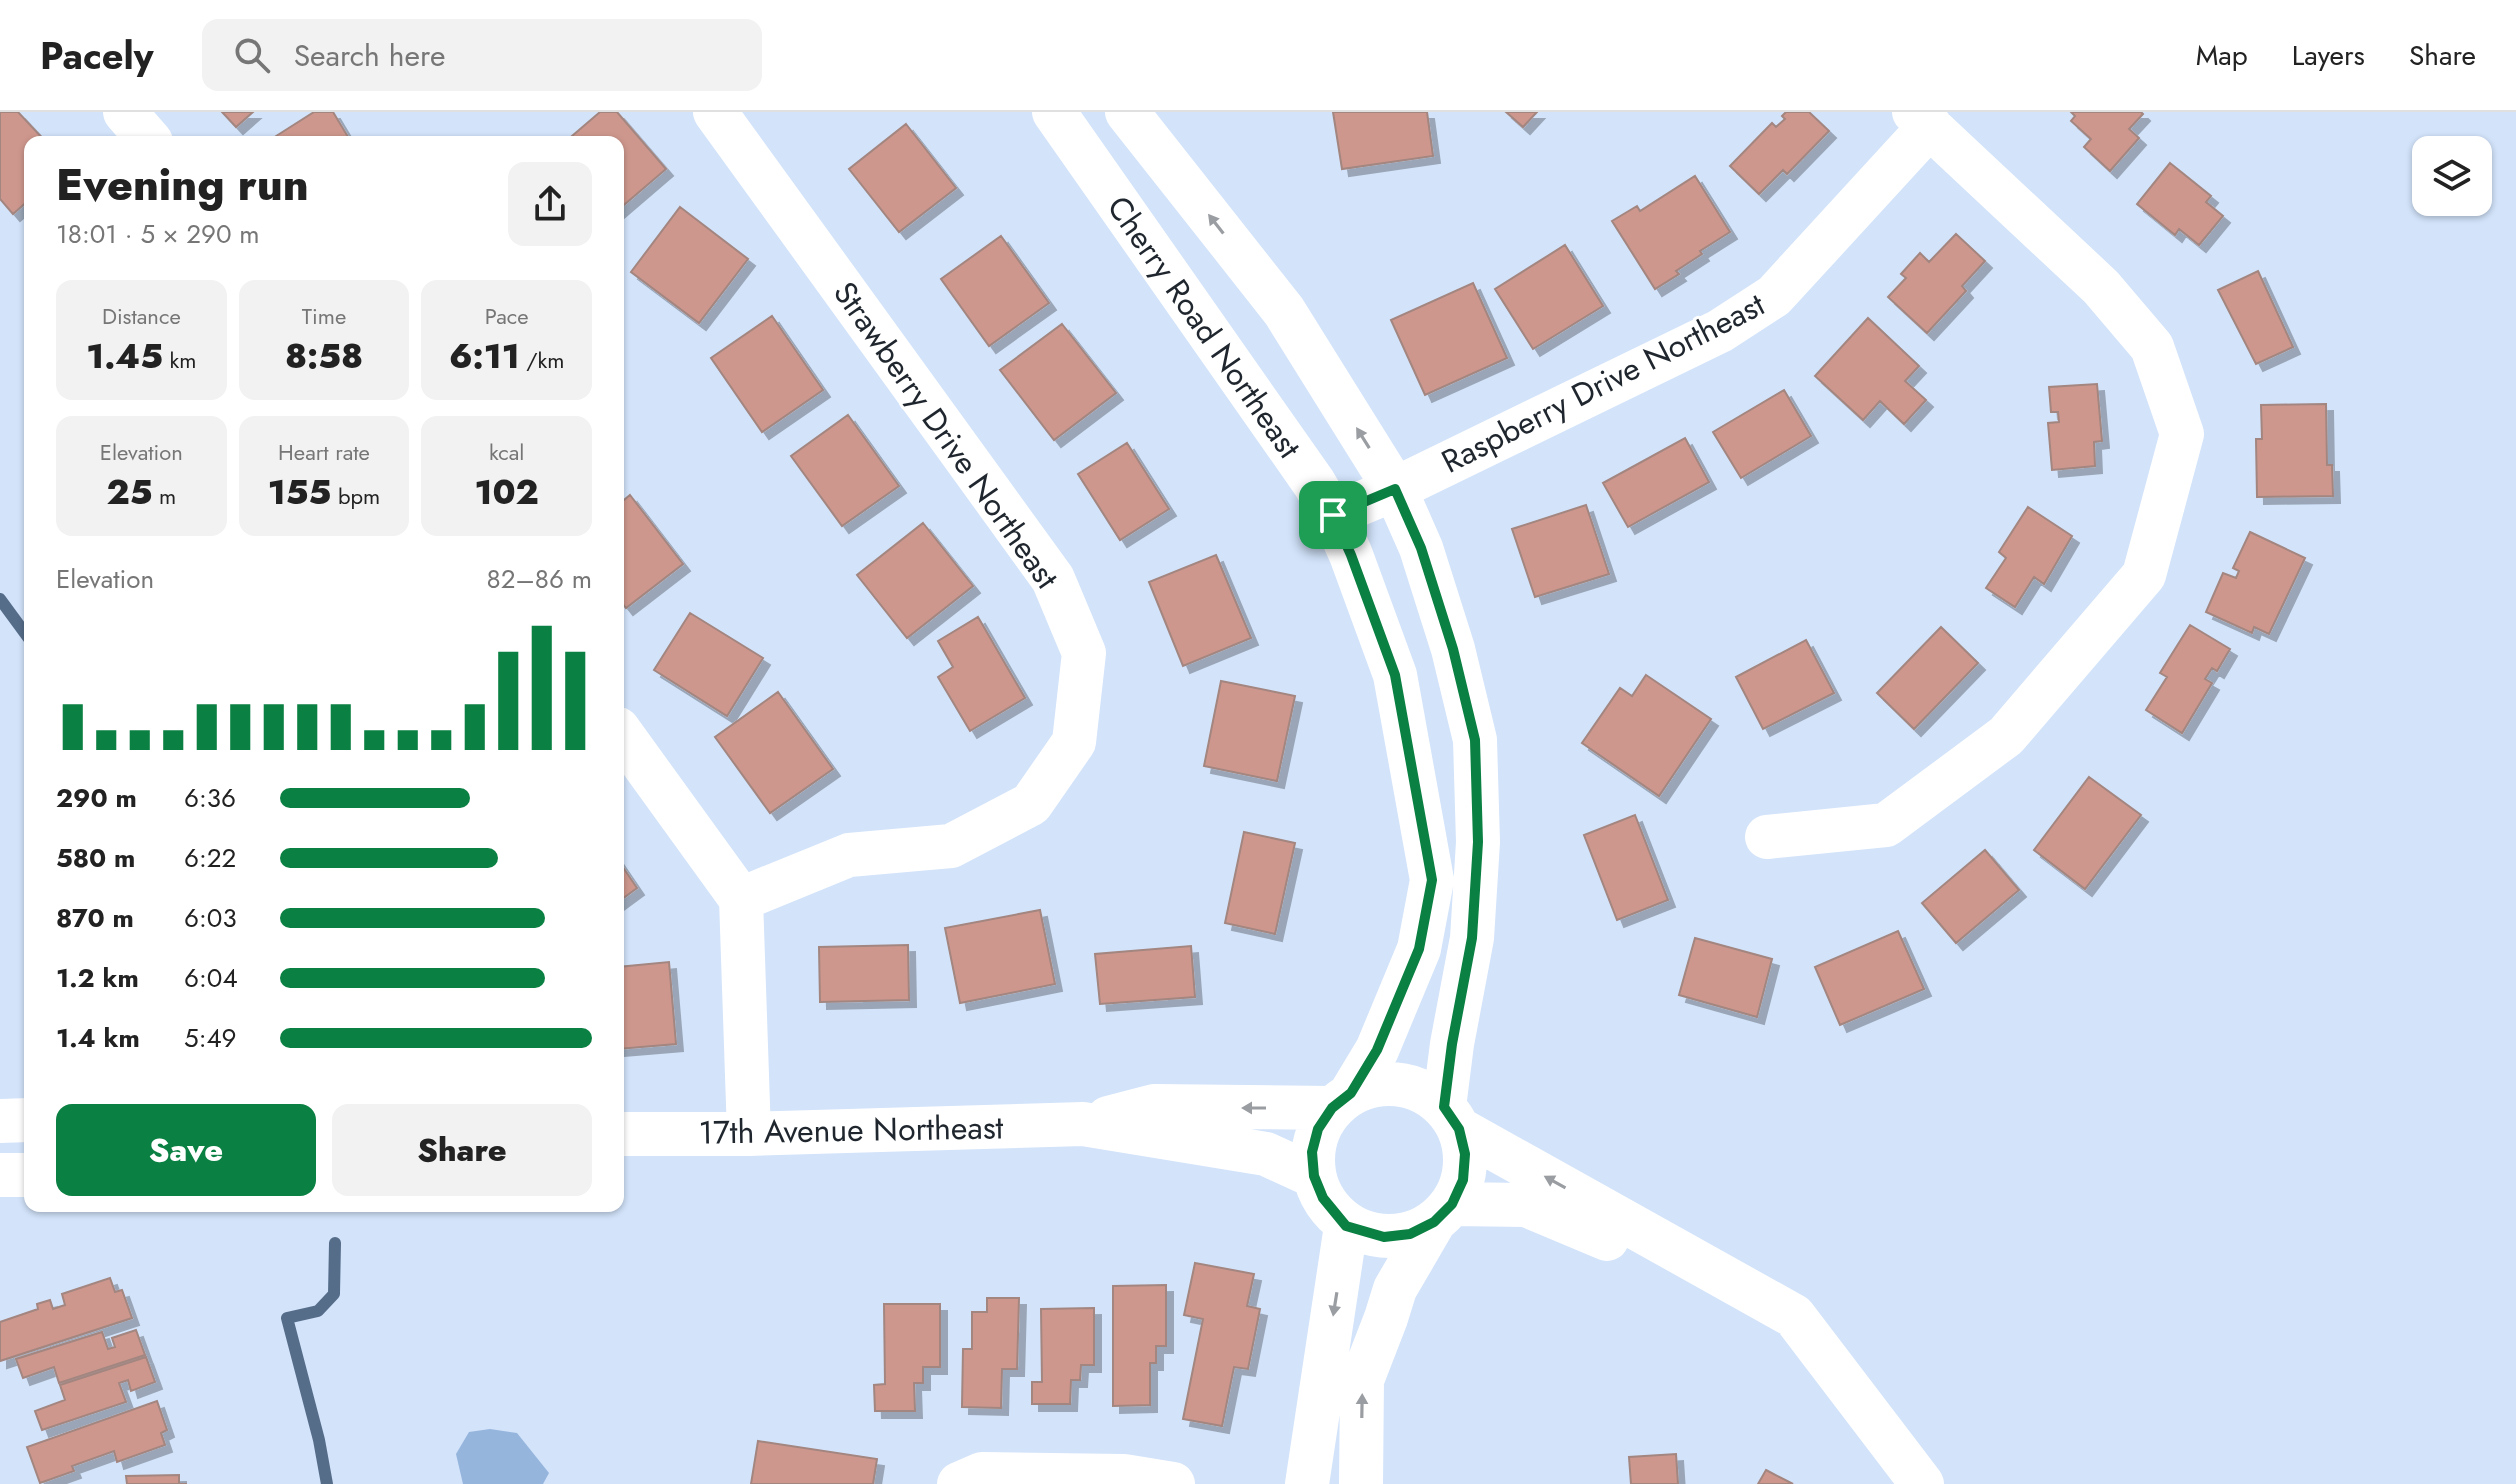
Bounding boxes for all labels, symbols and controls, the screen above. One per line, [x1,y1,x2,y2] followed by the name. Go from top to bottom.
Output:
[202,19,762,91] search box
[40,28,154,83] text: Pacely
[230,33,274,77] icon: search
[294,34,445,77] text: Search here
[2196,35,2248,76] text: Map
[2292,35,2365,76] text: Layers
[2409,35,2476,76] text: Share
[2412,136,2492,216] map controls
[2412,136,2492,216] button: layers
[56,153,309,217] text: Evening run
[508,162,592,246] button: share
[1096,187,1312,468] street label: Cherry Road Northeast
[1208,214,1224,234] one-way arrow
[56,215,260,253] text: 18:01 · 5 × 290 m
[822,272,1070,598] street label: Strawberry Drive Northeast
[1434,281,1773,484] street label: Raspberry Drive Northeast
[102,300,181,332] text: Distance
[302,300,346,332] text: Time
[485,300,529,332] text: Pace
[86,332,163,381] text: 1.45
[285,332,363,381] text: 8:58
[449,332,520,381] text: 6:11
[163,344,196,376] text: km
[520,344,564,376] text: /km
[1357,427,1371,449] one-way arrow
[100,436,183,468] text: Elevation
[278,436,370,468] text: Heart rate
[489,436,524,468] text: kcal
[106,468,152,517] text: 25
[268,468,331,517] text: 155
[475,468,539,517] text: 102
[152,480,176,512] text: m
[331,480,380,512] text: bpm
[1299,481,1367,549] pin
[1311,493,1355,537] icon: arrive
[56,560,154,598] text: Elevation
[487,560,592,598] text: 82–86 m
[56,779,137,817] text: 290 m
[184,779,236,817] text: 6:36
[56,839,135,877] text: 580 m
[184,839,236,877] text: 6:22
[56,899,134,937] text: 870 m
[184,899,237,937] text: 6:03
[56,959,139,997] text: 1.2 km
[184,959,238,997] text: 6:04
[56,1019,140,1057] text: 1.4 km
[184,1019,237,1057] text: 5:49
[1241,1102,1266,1114] one-way arrow
[56,1104,316,1196] button: Save
[332,1104,592,1196] button: Share
[698,1104,1004,1156] street label: 17th Avenue Northeast
[1544,1175,1566,1189] one-way arrow
[1328,1291,1341,1316] one-way arrow
[1355,1393,1368,1418] one-way arrow

